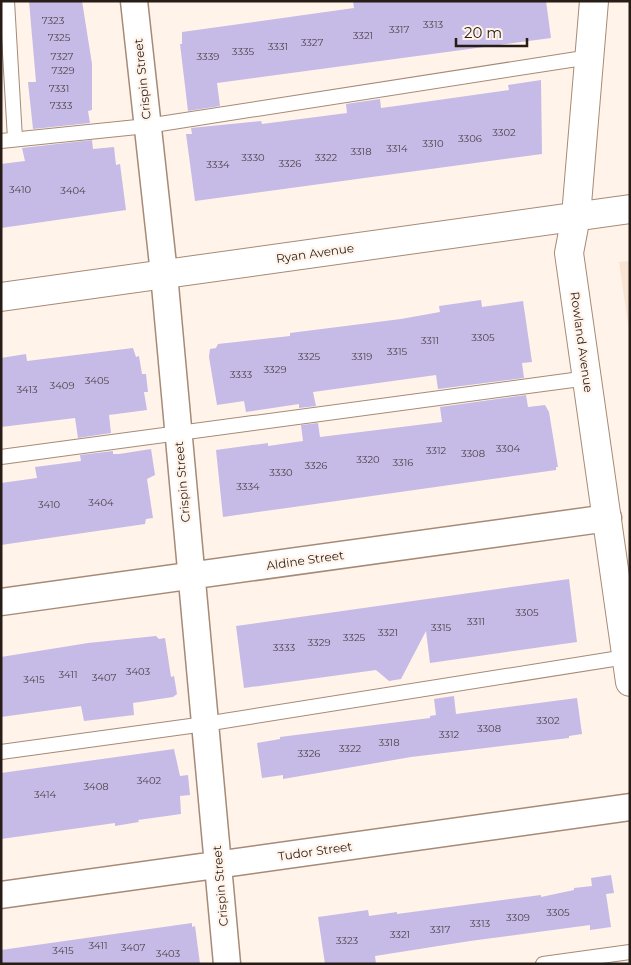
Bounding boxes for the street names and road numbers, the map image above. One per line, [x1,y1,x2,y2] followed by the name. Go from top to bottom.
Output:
[130,38,154,120] street label: Crispin Street
[275,240,355,266] street label: Ryan Avenue
[568,291,596,393] street label: Rowland Avenue
[171,441,193,523] street label: Crispin Street
[265,547,345,573] street label: Aldine Street
[277,838,353,864] street label: Tudor Street
[209,845,231,927] street label: Crispin Street

